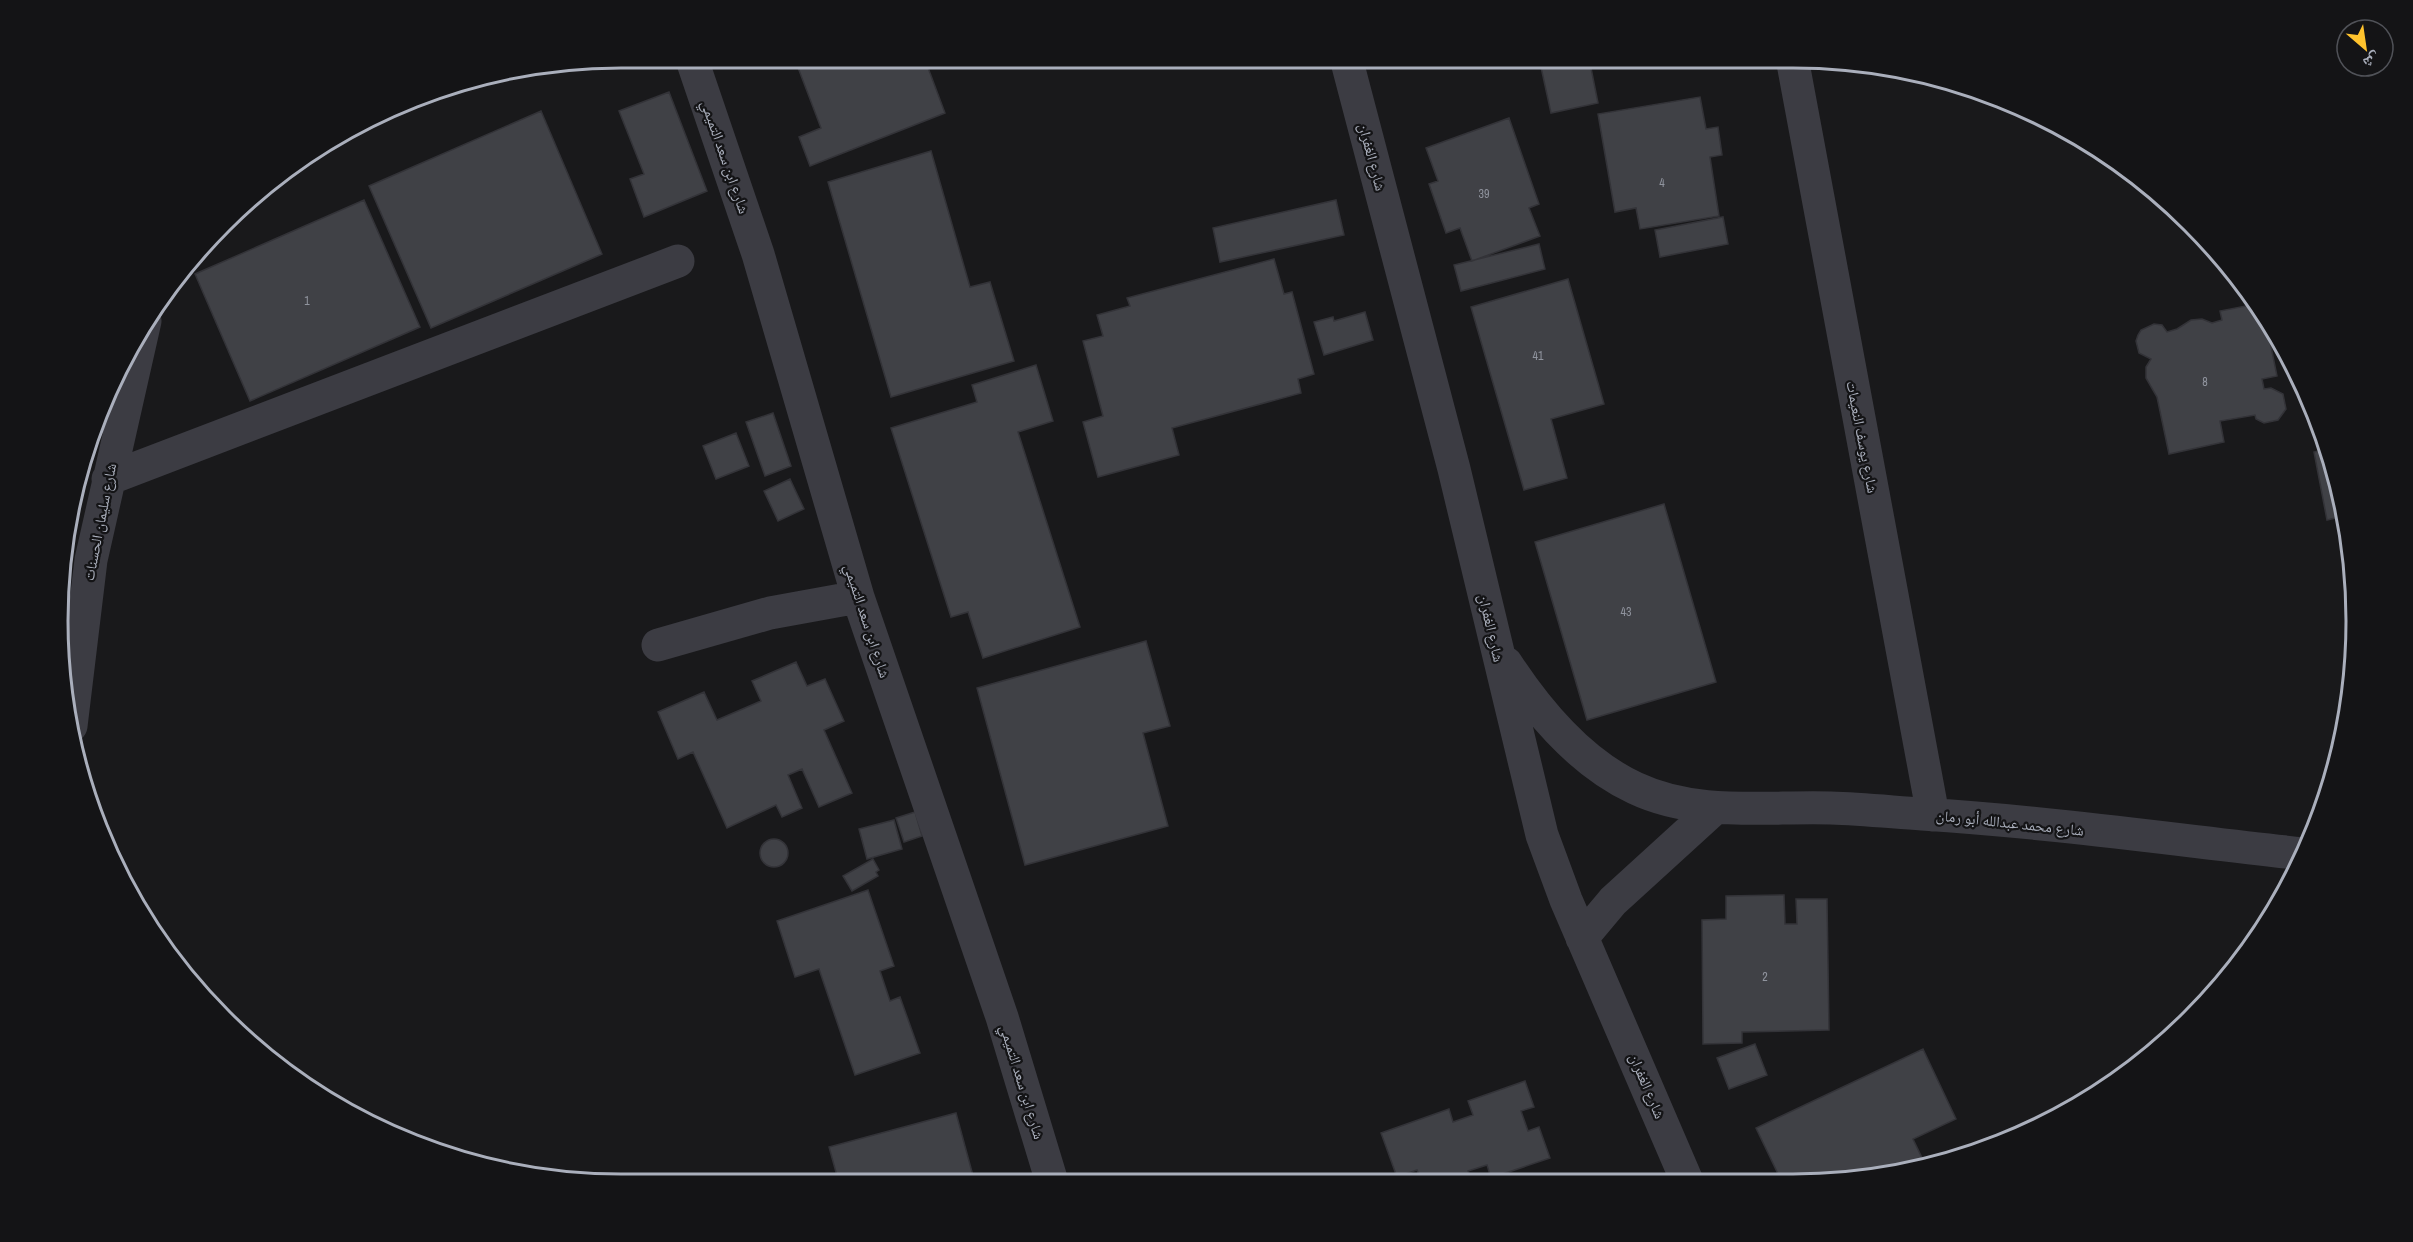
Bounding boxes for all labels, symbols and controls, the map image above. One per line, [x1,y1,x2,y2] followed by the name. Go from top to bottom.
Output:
[2335,18,2395,78] north arrow
[2359,47,2385,75] text: ش
[695,97,755,217] street label: شارع ابن سعد التميمي
[1353,121,1392,193] street label: شارع الغفران
[1659,175,1665,191] house number: 4
[1479,186,1489,202] house number: 39
[304,293,310,309] house number: 1
[1533,348,1544,364] house number: 41
[2202,374,2208,390] house number: 8
[1841,379,1884,495] street label: شارع يوسف النعيمات
[78,461,121,583] street label: شارع سليمان الحسنات
[837,561,896,681] street label: شارع ابن سعد التميمي
[1473,592,1510,664] street label: شارع الغفران
[1621,604,1631,620] house number: 43
[1935,804,2085,841] street label: شارع محمد عبدالله أبو رمان
[1762,969,1768,985] house number: 2
[993,1022,1050,1142] street label: شارع ابن سعد التميمي
[1624,1050,1671,1122] street label: شارع الغفران

